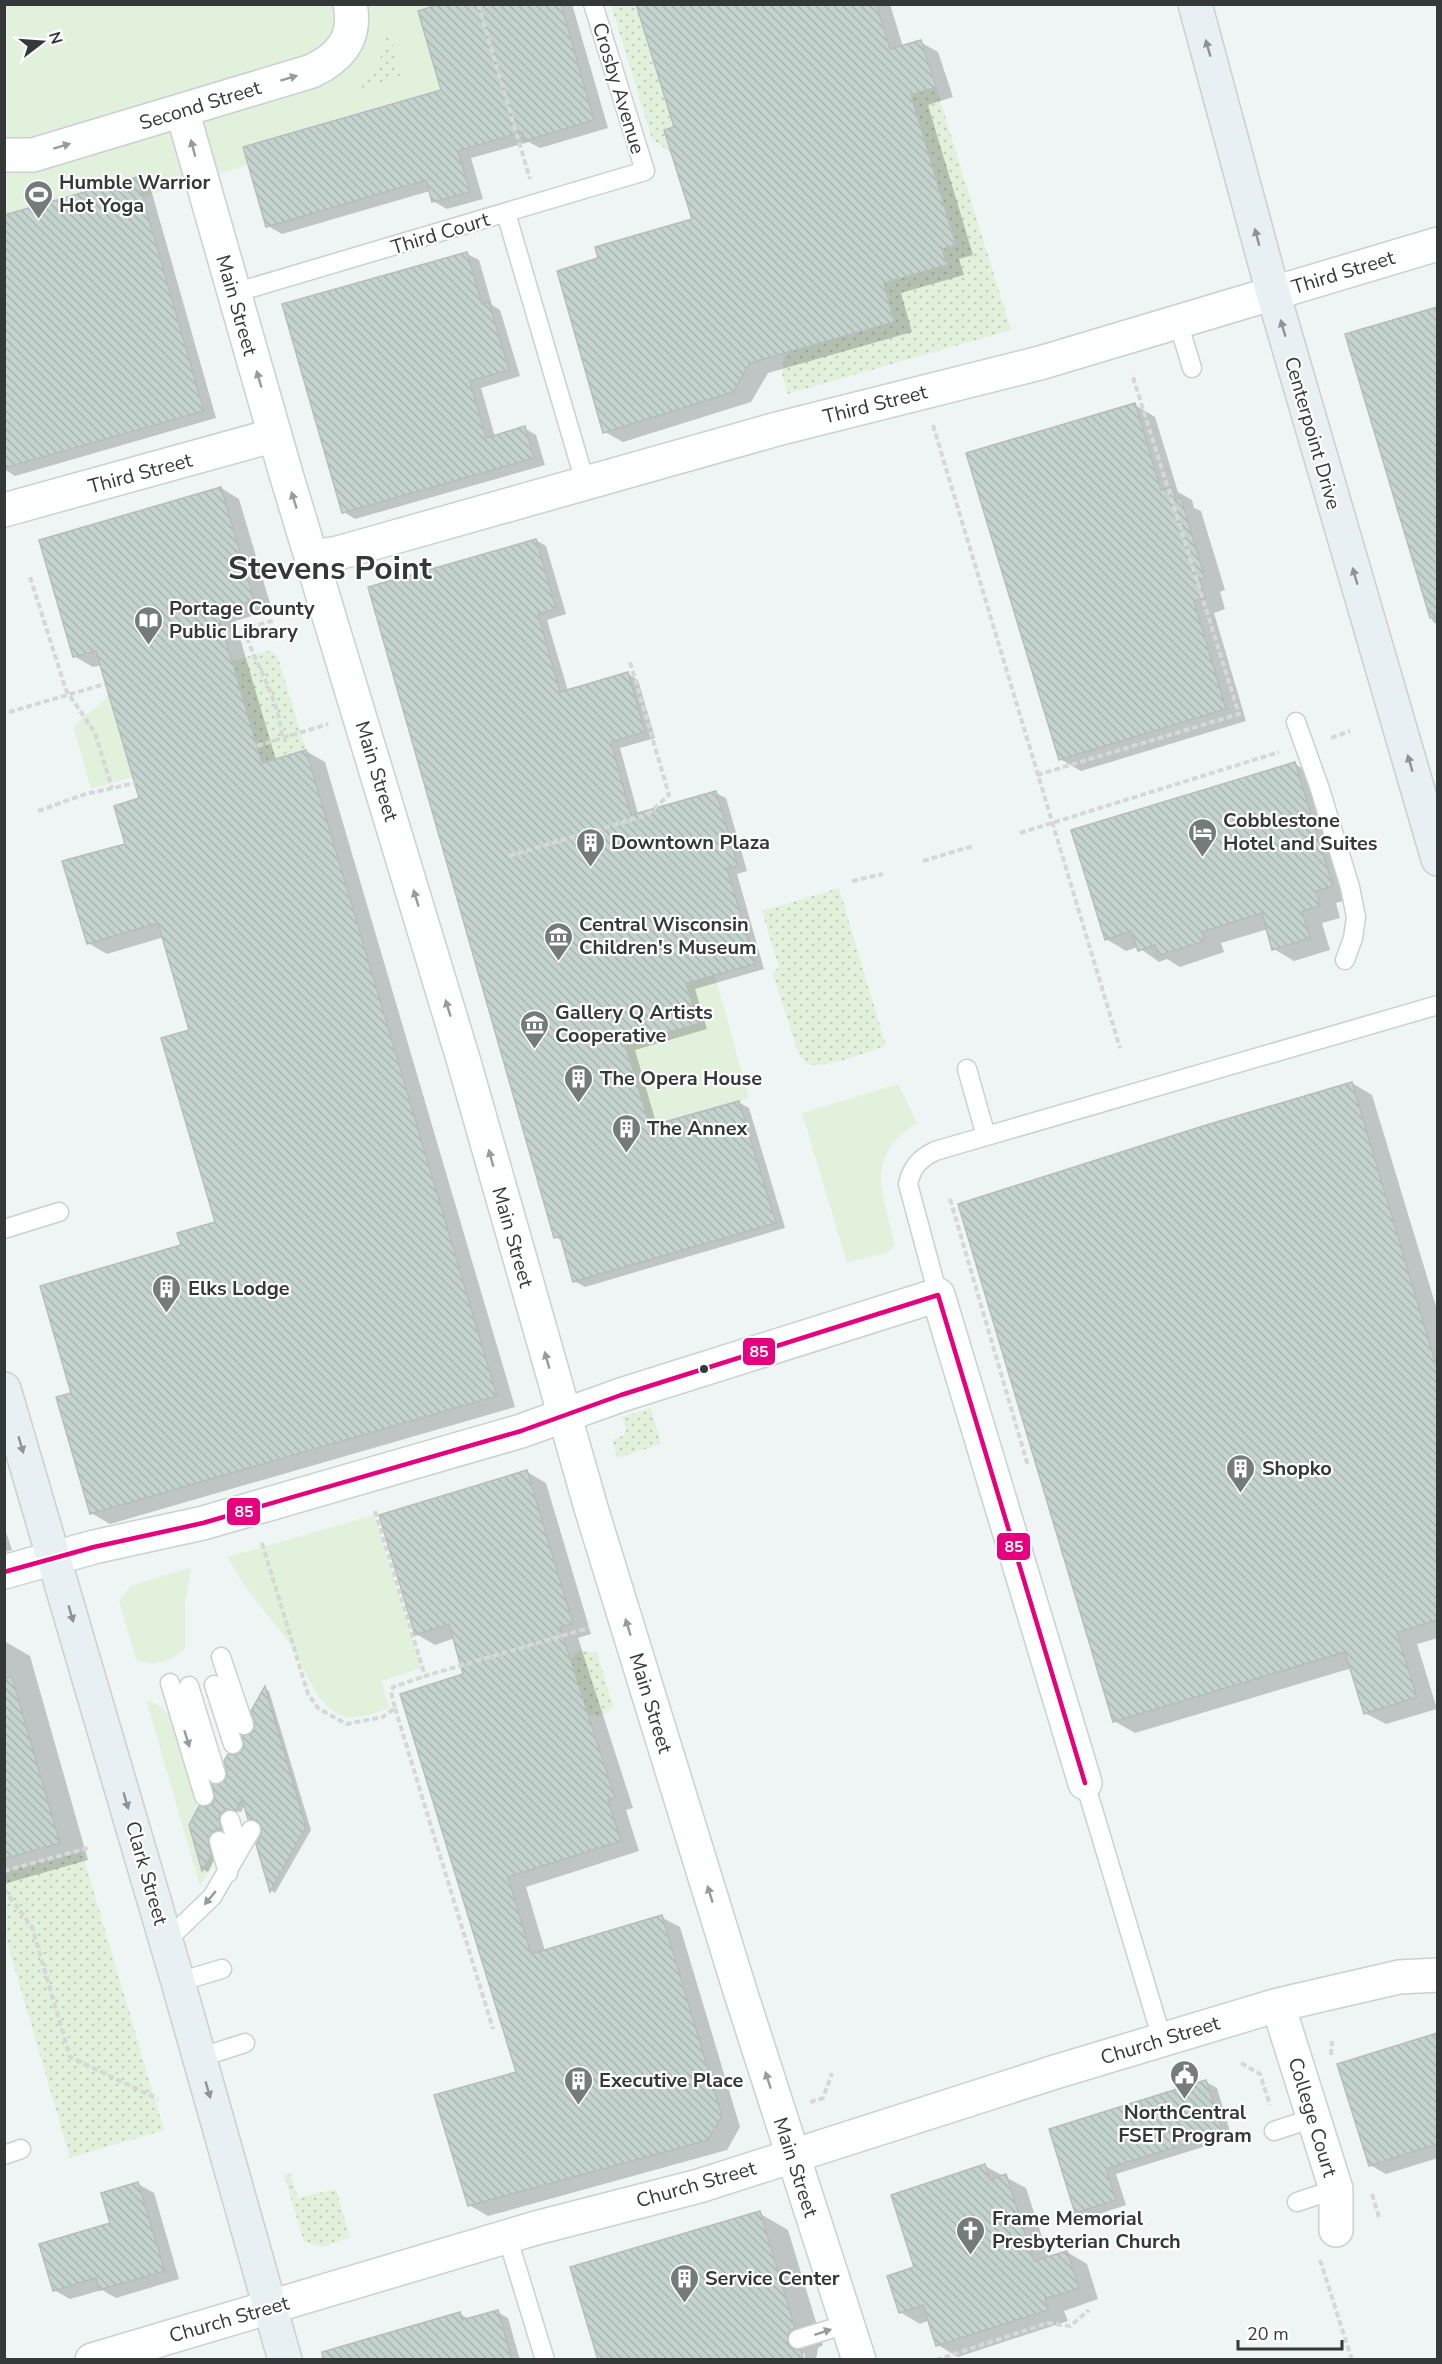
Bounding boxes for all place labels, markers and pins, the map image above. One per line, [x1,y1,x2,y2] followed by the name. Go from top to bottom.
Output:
[59,169,210,219] place label: Humble Warrior Hot Yoga
[22,178,54,220] sports icon: Humble Warrior Hot Yoga
[169,595,315,645] place label: Portage County Public Library
[132,604,164,646] library icon: Portage County Public Library
[1223,807,1378,857] place label: Cobblestone Hotel and Suites
[1186,816,1218,858] hotel icon: Cobblestone Hotel and Suites
[574,826,606,868] building icon: Downtown Plaza
[611,829,770,856] place label: Downtown Plaza
[579,911,757,961] place label: Central Wisconsin Children's Museum
[542,920,574,962] museum icon: Central Wisconsin Children's Museum
[555,999,713,1049] place label: Gallery Q Artists Cooperative
[518,1008,550,1050] museum icon: Gallery Q Artists Cooperative
[563,1062,595,1104] building icon: The Opera House
[600,1065,762,1092] place label: The Opera House
[610,1112,642,1154] building icon: The Annex
[647,1115,748,1142] place label: The Annex
[151,1272,183,1314] building icon: Elks Lodge
[188,1275,290,1302] place label: Elks Lodge
[698,1363,710,1375] unlabelled marker
[1225,1452,1257,1494] building icon: Shopko
[1262,1455,1332,1482] place label: Shopko
[1169,2058,1201,2100] public building icon: NorthCentral FSET Program
[562,2064,594,2106] building icon: Executive Place
[599,2067,743,2094] place label: Executive Place
[1118,2099,1252,2149] place label: NorthCentral FSET Program
[992,2205,1181,2255] place label: Frame Memorial Presbyterian Church
[955,2214,987,2256] church icon: Frame Memorial Presbyterian Church
[668,2262,700,2304] building icon: Service Center
[705,2265,840,2292] place label: Service Center

